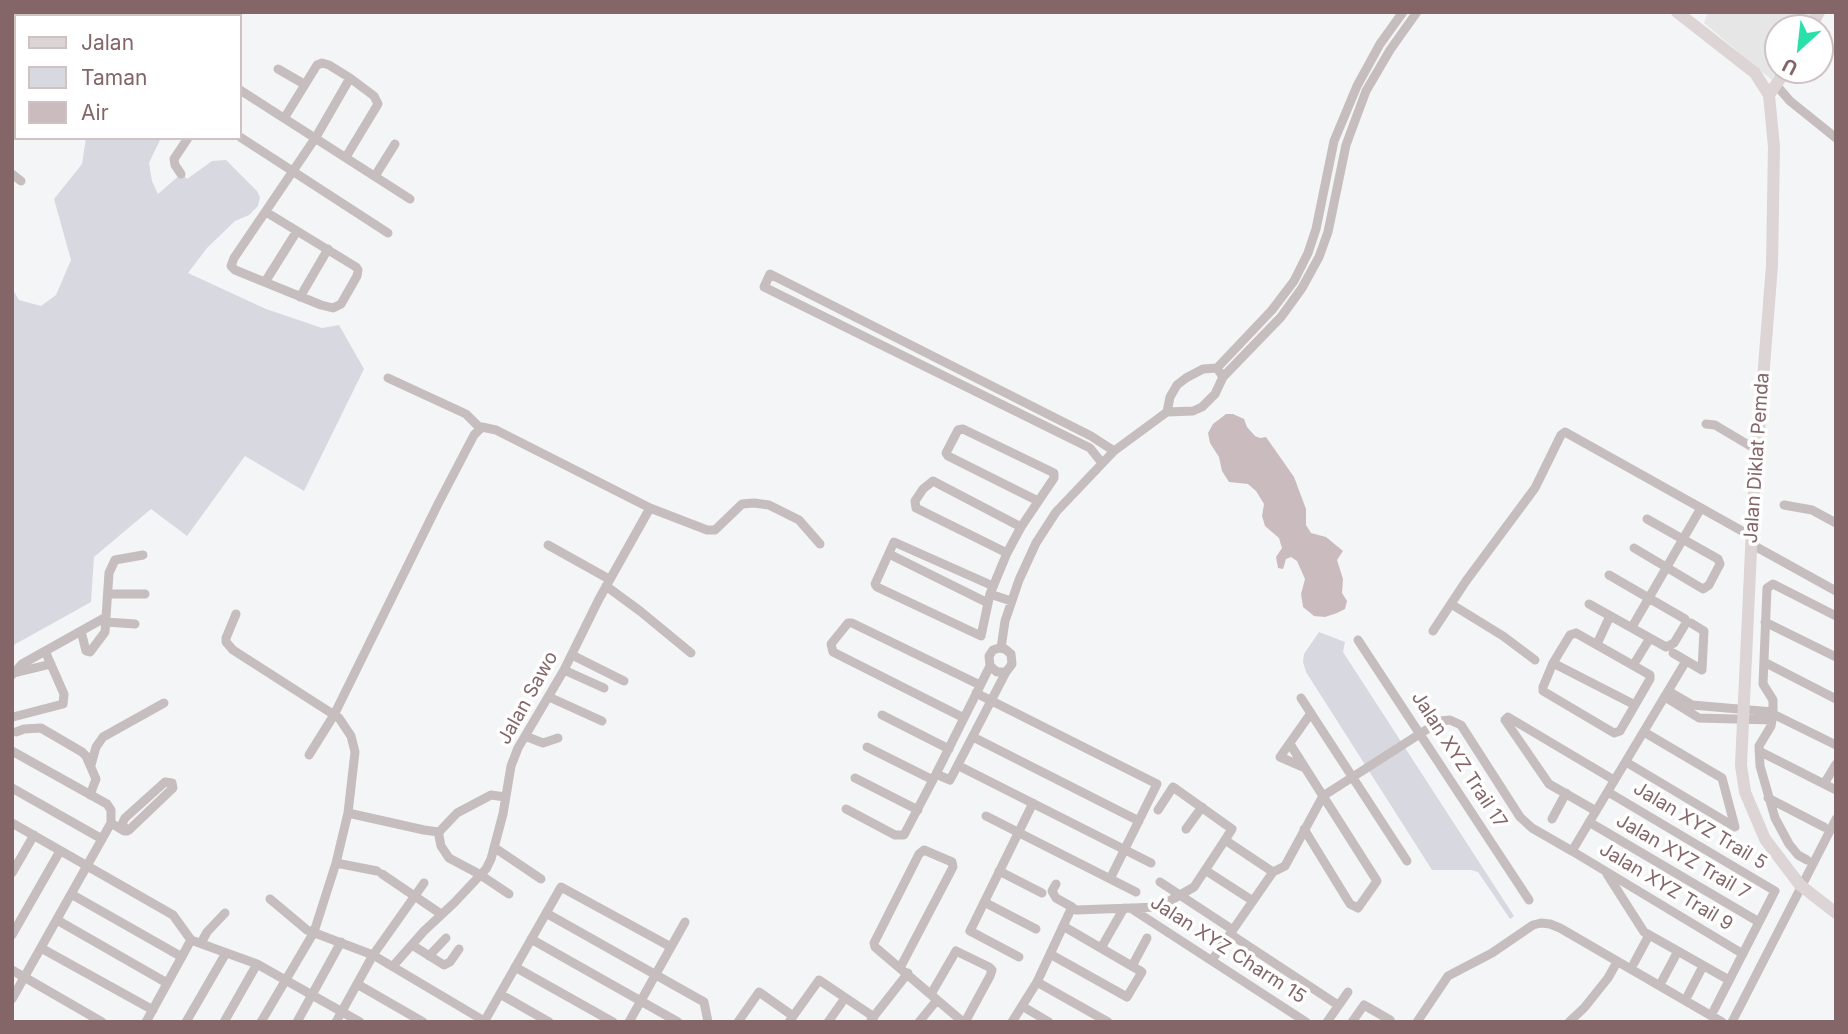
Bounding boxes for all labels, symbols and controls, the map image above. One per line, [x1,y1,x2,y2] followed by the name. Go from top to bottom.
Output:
[14,14,242,140] legend
[1764,14,1834,84] north arrow
[81,30,134,55] text: Jalan
[1779,53,1802,80] text: U
[81,65,147,90] text: Taman
[81,100,109,125] text: Air
[1740,372,1774,544] street label: Jalan Diklat Pemda
[493,648,563,748] street label: Jalan Sawo
[1406,687,1512,833] street label: Jalan XYZ Trail 17
[1629,777,1771,875] street label: Jalan XYZ Trail 5
[1612,809,1754,905] street label: Jalan XYZ Trail 7
[1595,838,1737,936] street label: Jalan XYZ Trail 9
[1146,891,1310,1009] street label: Jalan XYZ Charm 15

